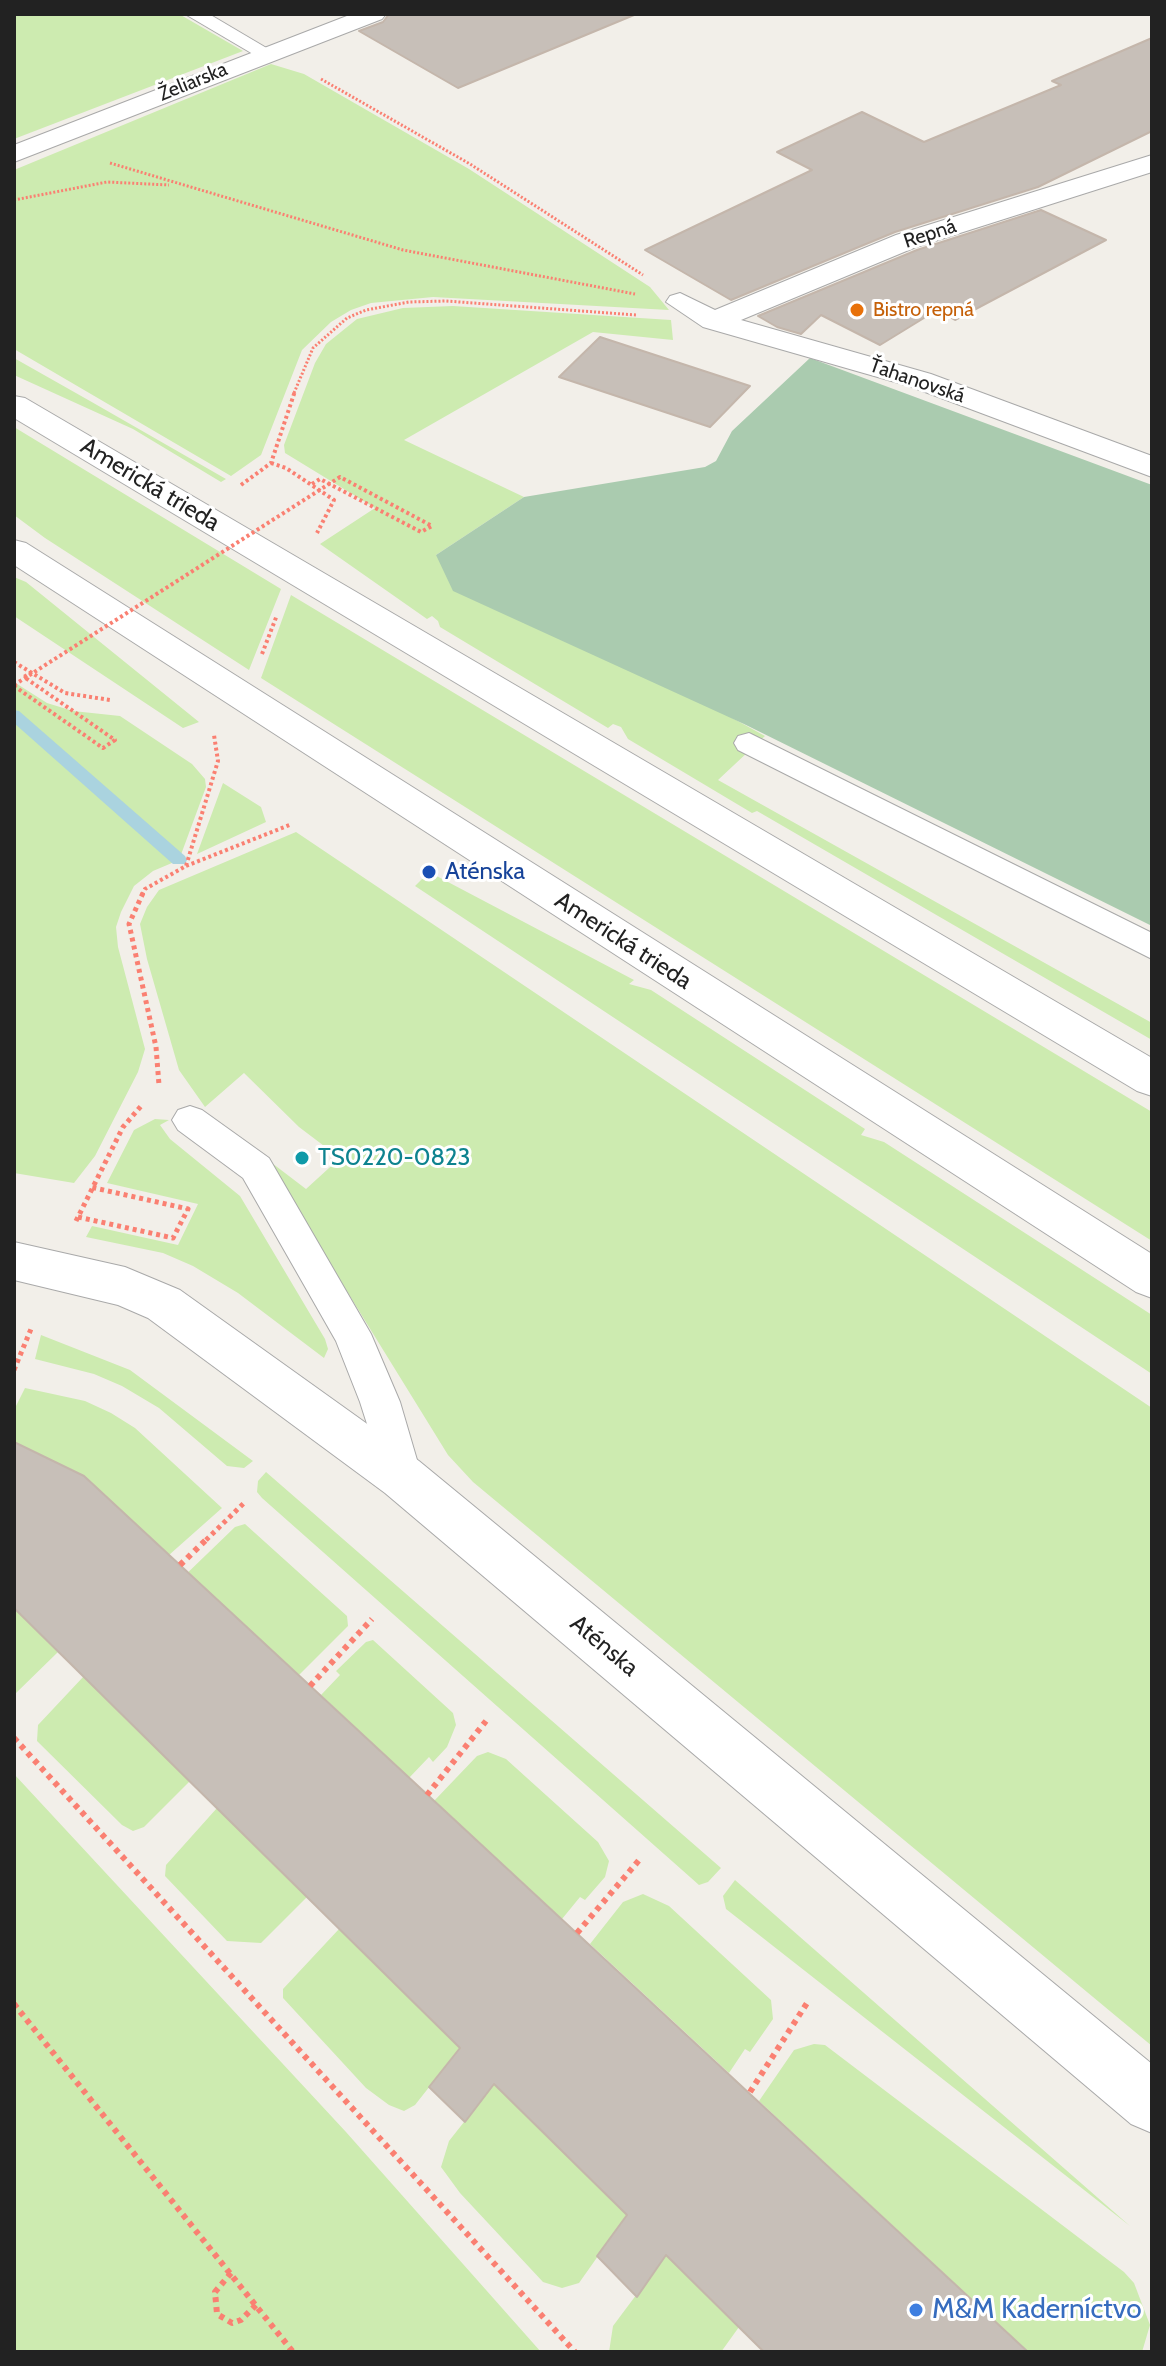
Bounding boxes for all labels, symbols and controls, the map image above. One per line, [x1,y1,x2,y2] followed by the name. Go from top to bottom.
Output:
[155,57,231,107] street label: Želiarska
[901,214,959,254] street label: Repná
[873,298,974,322] place label: Bistro repná
[848,301,866,319] marker: Bistro repná
[866,354,968,408] street label: Ťahanovská
[75,432,225,538] street label: Americká trieda
[445,858,525,886] place label: Aténska
[420,863,438,881] marker: Aténska
[549,886,697,996] street label: Americká trieda
[318,1144,470,1172] place label: TS0220-0823
[293,1149,311,1167] marker: TS0220-0823
[564,1609,644,1683] street label: Aténska
[932,2293,1142,2327] place label: M&M Kaderníctvo
[907,2301,925,2319] marker: M&M Kaderníctvo

